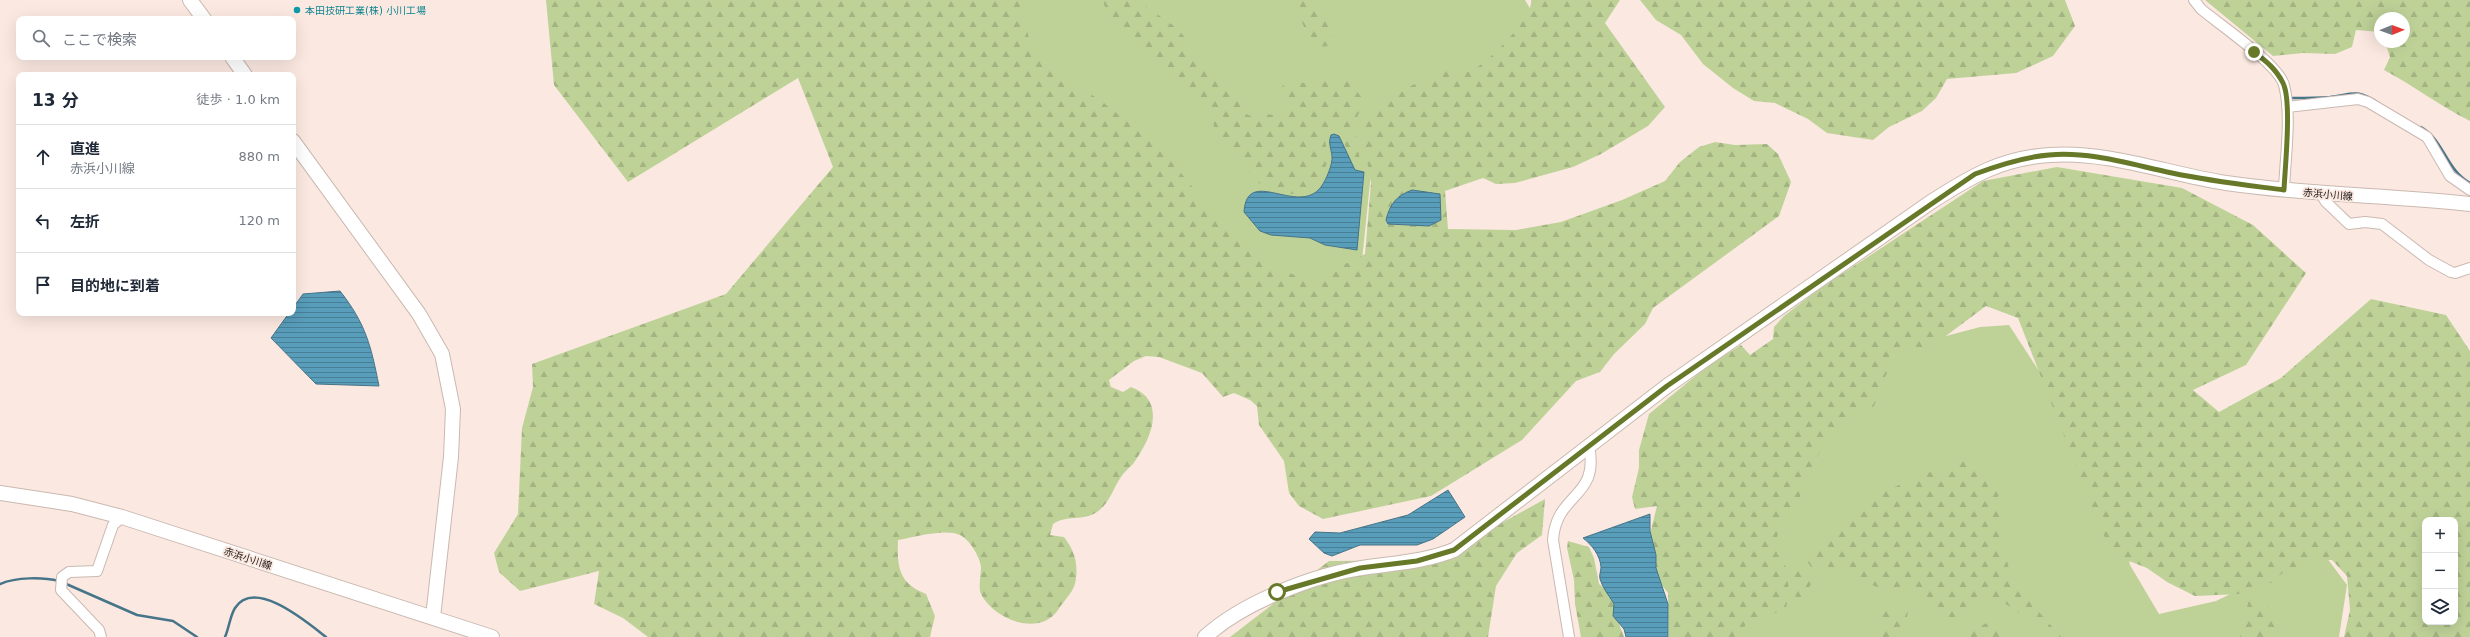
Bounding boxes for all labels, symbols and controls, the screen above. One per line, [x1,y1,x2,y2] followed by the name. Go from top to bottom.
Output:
[292,5,302,15] marker: 本田技研工業(株) 小川工場
[305,5,426,16] place label: 本田技研工業(株) 小川工場
[2374,12,2410,48] north arrow
[16,16,296,60] search box
[30,27,52,49] icon: search
[62,31,137,49] text: ここで検索
[2245,43,2263,61] route end
[32,90,79,110] text: 13 分
[197,92,280,107] text: 徒歩 · 1.0 km
[70,140,100,158] text: 直進
[32,146,54,168] icon: ahead
[238,149,280,164] text: 880 m
[70,161,135,176] text: 赤浜小川線
[2303,187,2353,202] street label: 赤浜小川線
[32,210,54,232] icon: left
[70,213,100,231] text: 左折
[238,213,280,228] text: 120 m
[32,274,54,296] icon: arrive
[70,277,160,295] text: 目的地に到着
[2422,517,2458,625] map controls
[2422,517,2458,553] button: +
[222,546,273,571] street label: 赤浜小川線
[2422,553,2458,589] button: −
[1268,583,1286,601] route start
[2422,589,2458,625] button: layers

